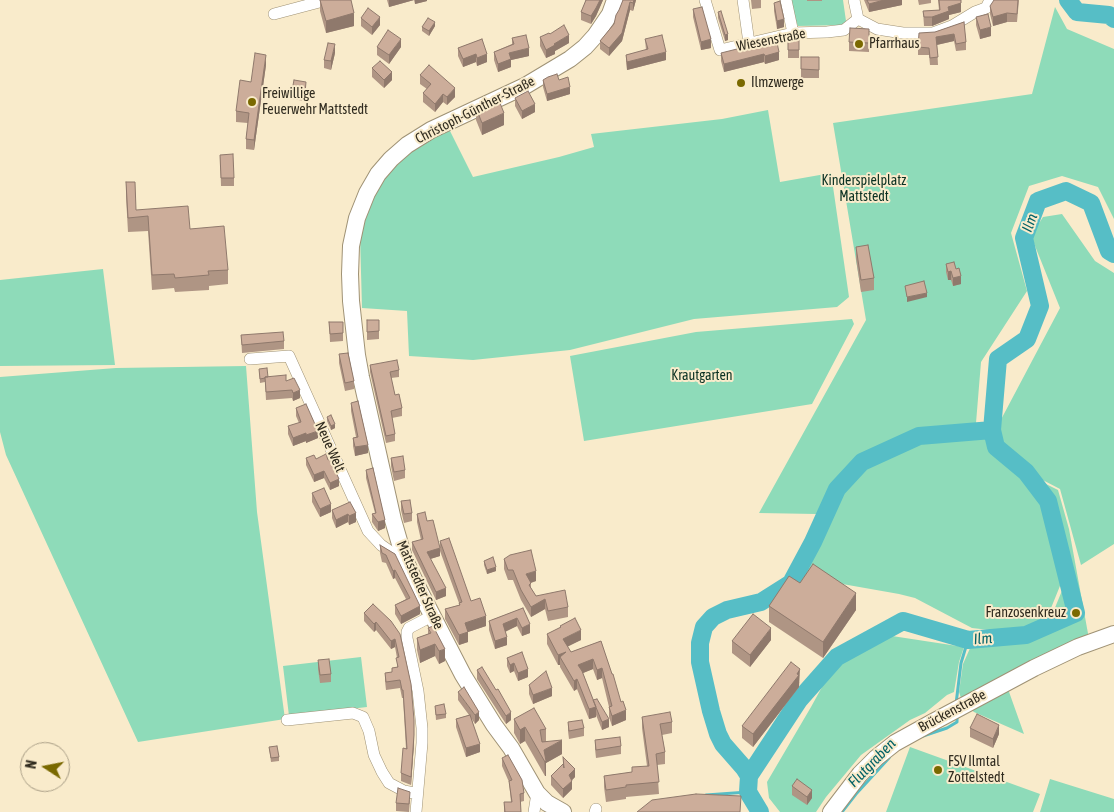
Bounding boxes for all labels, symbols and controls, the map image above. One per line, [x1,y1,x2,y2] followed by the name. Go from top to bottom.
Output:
[735,25,807,55] street label: Wiesenstraße
[869,36,919,52] place label: Pfarrhaus
[853,38,865,50] marker: Pfarrhaus
[412,73,538,147] street label: Christoph-Günther-Straße
[751,75,804,91] place label: Ilmzwerge
[735,77,747,89] marker: Ilmzwerge
[262,86,368,118] place label: Freiwillige Feuerwehr Mattstedt
[246,96,258,108] marker: Freiwillige Feuerwehr Mattstedt
[822,173,906,206] park label: Kinderspielplatz Mattstedt
[1018,211,1042,235] water label: Ilm
[671,368,733,384] park label: Krautgarten
[311,419,349,475] street label: Neue Welt
[393,538,447,632] street label: Mattstedter Straße
[985,605,1066,621] place label: Franzosenkreuz
[1070,607,1082,619] marker: Franzosenkreuz
[973,629,993,649] water label: Ilm
[915,686,989,736] street label: Brückenstraße
[844,735,900,791] water label: Flutgraben
[20,742,70,792] north arrow
[948,754,1005,786] place label: FSV Ilmtal Zottelstedt
[23,759,40,770] text: N
[932,764,944,776] marker: FSV Ilmtal Zottelstedt

